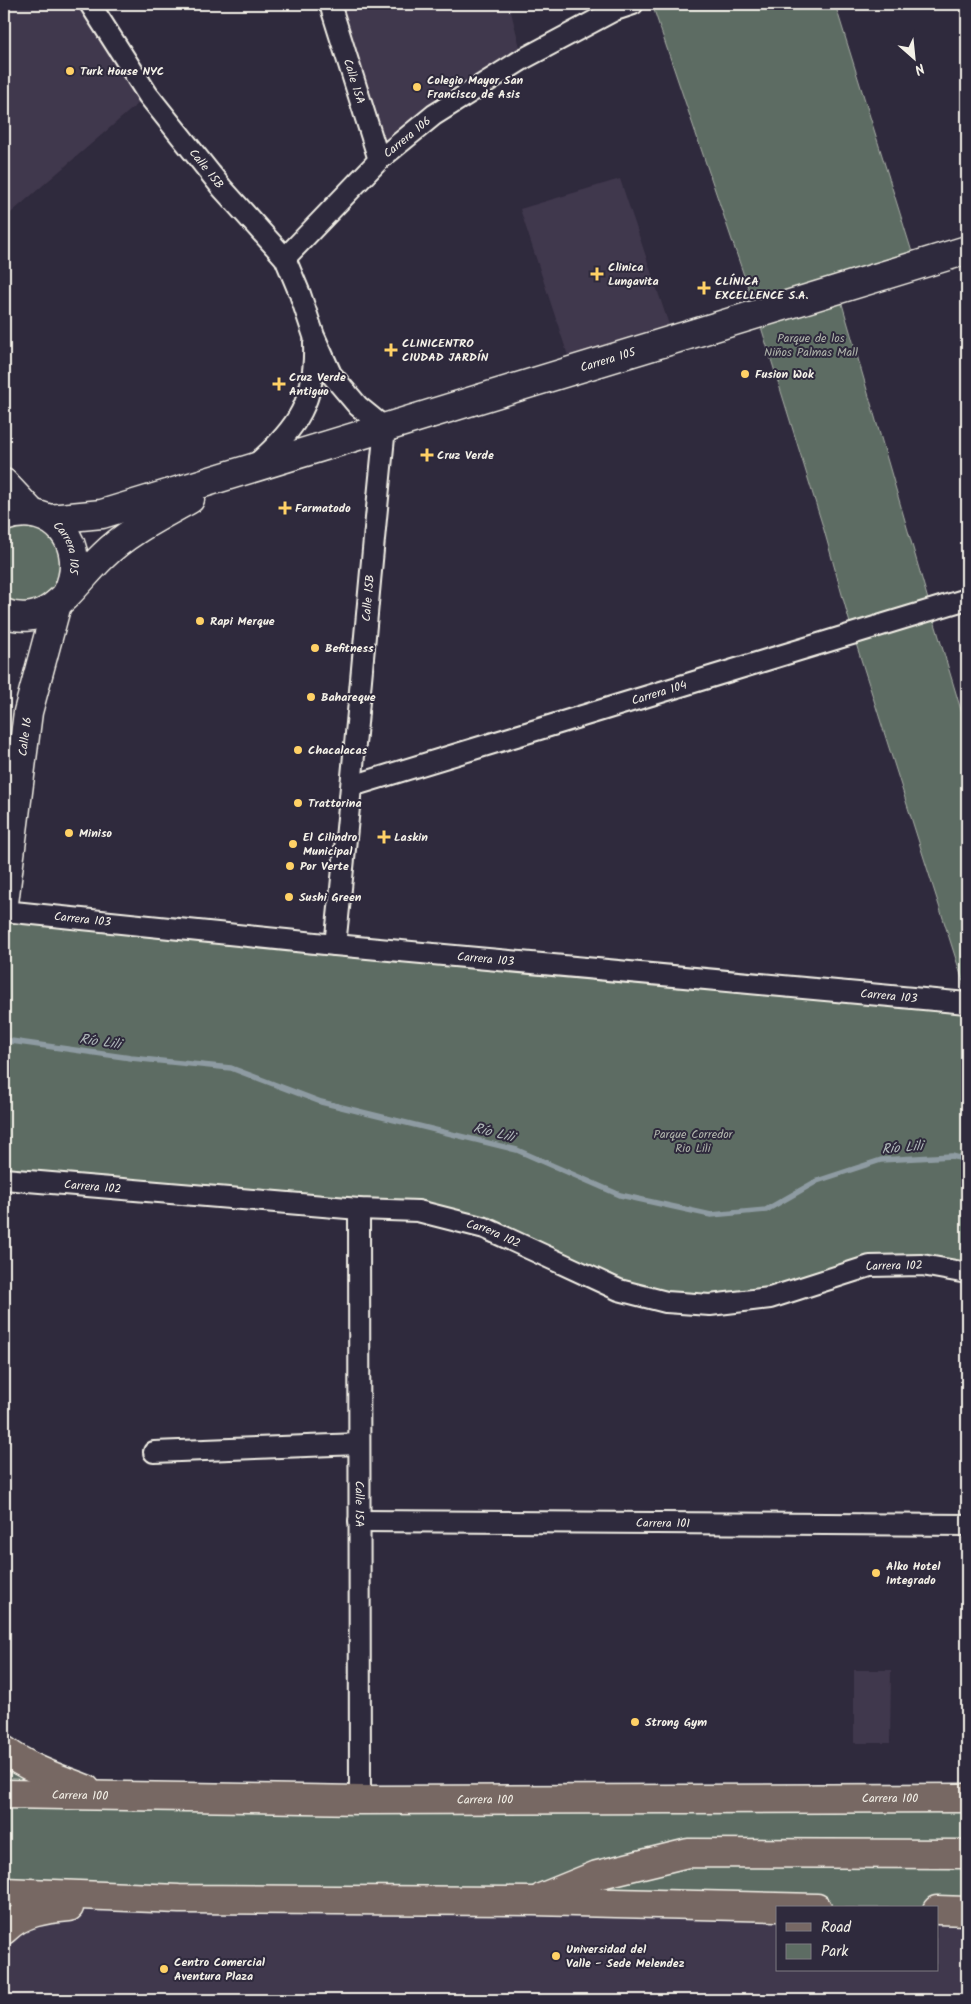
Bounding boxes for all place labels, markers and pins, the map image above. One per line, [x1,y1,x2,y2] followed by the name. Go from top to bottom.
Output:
[80,62,164,81] place label: Turk House NYC
[64,65,76,77] marker: Turk House NYC
[427,71,524,104] place label: Colegio Mayor San Francisco de Asis
[411,81,423,93] marker: Colegio Mayor San Francisco de Asis
[608,258,659,291] place label: Clinica Lungavita
[590,267,604,281] marker: Clinica Lungavita
[715,272,809,305] place label: CLÍNICA EXCELLENCE S.A.
[697,281,711,295] marker: CLÍNICA EXCELLENCE S.A.
[402,334,489,367] place label: CLINICENTRO CIUDAD JARDÍN
[384,343,398,357] marker: CLINICENTRO CIUDAD JARDÍN
[755,365,815,384] place label: Fusion Wok
[289,368,346,401] place label: Cruz Verde Antiguo
[739,368,751,380] marker: Fusion Wok
[273,378,285,390] marker: Cruz Verde Antiguo
[437,446,494,465] place label: Cruz Verde
[421,449,433,461] marker: Cruz Verde
[295,499,351,518] place label: Farmatodo
[279,502,291,514] marker: Farmatodo
[210,612,275,631] place label: Rapi Merque
[194,615,206,627] marker: Rapi Merque
[325,639,374,658] place label: Befitness
[309,642,321,654] marker: Befitness
[321,688,376,707] place label: Bahareque
[305,691,317,703] marker: Bahareque
[308,741,368,760] place label: Chacalacas
[292,744,304,756] marker: Chacalacas
[308,794,362,813] place label: Trattorina
[292,797,304,809] marker: Trattorina
[79,824,113,843] place label: Miniso
[63,827,75,839] marker: Miniso
[303,828,358,861] place label: El Cilindro Municipal
[394,828,428,847] place label: Laskin
[378,831,390,843] marker: Laskin
[287,838,299,850] marker: El Cilindro Municipal
[300,857,349,876] place label: Por Verte
[284,860,296,872] marker: Por Verte
[299,888,362,907] place label: Sushi Green
[283,891,295,903] marker: Sushi Green
[886,1557,941,1590] place label: Alko Hotel Integrado
[870,1567,882,1579] marker: Alko Hotel Integrado
[645,1713,707,1732] place label: Strong Gym
[629,1716,641,1728] marker: Strong Gym
[566,1940,685,1973] place label: Universidad del Valle - Sede Melendez
[550,1950,562,1962] marker: Universidad del Valle - Sede Melendez
[174,1953,266,1986] place label: Centro Comercial Aventura Plaza
[158,1963,170,1975] marker: Centro Comercial Aventura Plaza

